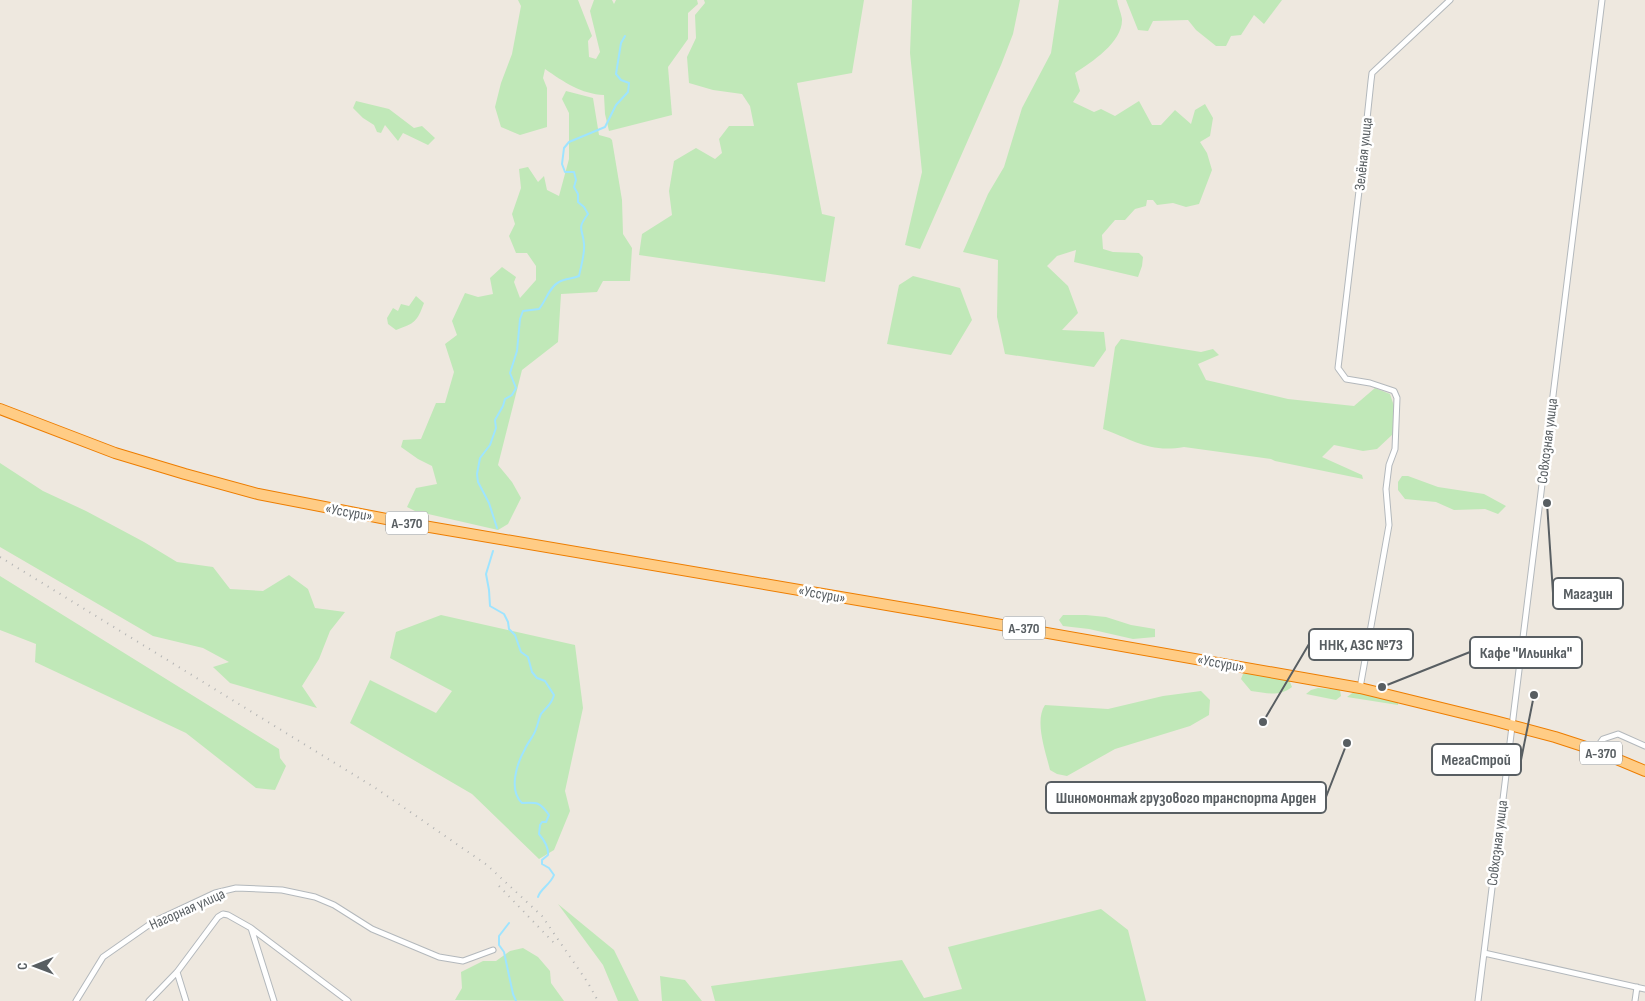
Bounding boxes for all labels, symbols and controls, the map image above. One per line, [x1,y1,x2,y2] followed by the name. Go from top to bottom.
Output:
[1350,116,1377,192] street label: Зелёная улица
[1533,397,1562,485] street label: Совхозная улица
[324,499,374,526] street label: «Уссури»
[386,512,428,534] road number: А-370
[1553,578,1623,609] callout: Магазин
[797,581,847,608] street label: «Уссури»
[1563,585,1613,604] text: Магазин
[1003,616,1045,640] road number: А-370
[1309,629,1413,660] callout: ННК, АЗС №73
[1319,636,1403,655] text: ННК, АЗС №73
[1470,637,1582,668] callout: Кафе "Ильинка"
[1480,644,1572,663] text: Кафе "Ильинка"
[1196,650,1246,677] street label: «Уссури»
[1580,741,1622,764] road number: А-370
[1432,744,1521,775] callout: МегаСтрой
[1441,751,1511,770] text: МегаСтрой
[1046,782,1326,813] callout: Шиномонтаж грузового транспорта Арден
[1056,789,1316,808] text: Шиномонтаж грузового транспорта Арден
[1483,799,1512,887] street label: Совхозная улица
[146,884,228,935] street label: Нагорная улица
[10,941,60,991] north arrow
[14,962,31,970] text: С

